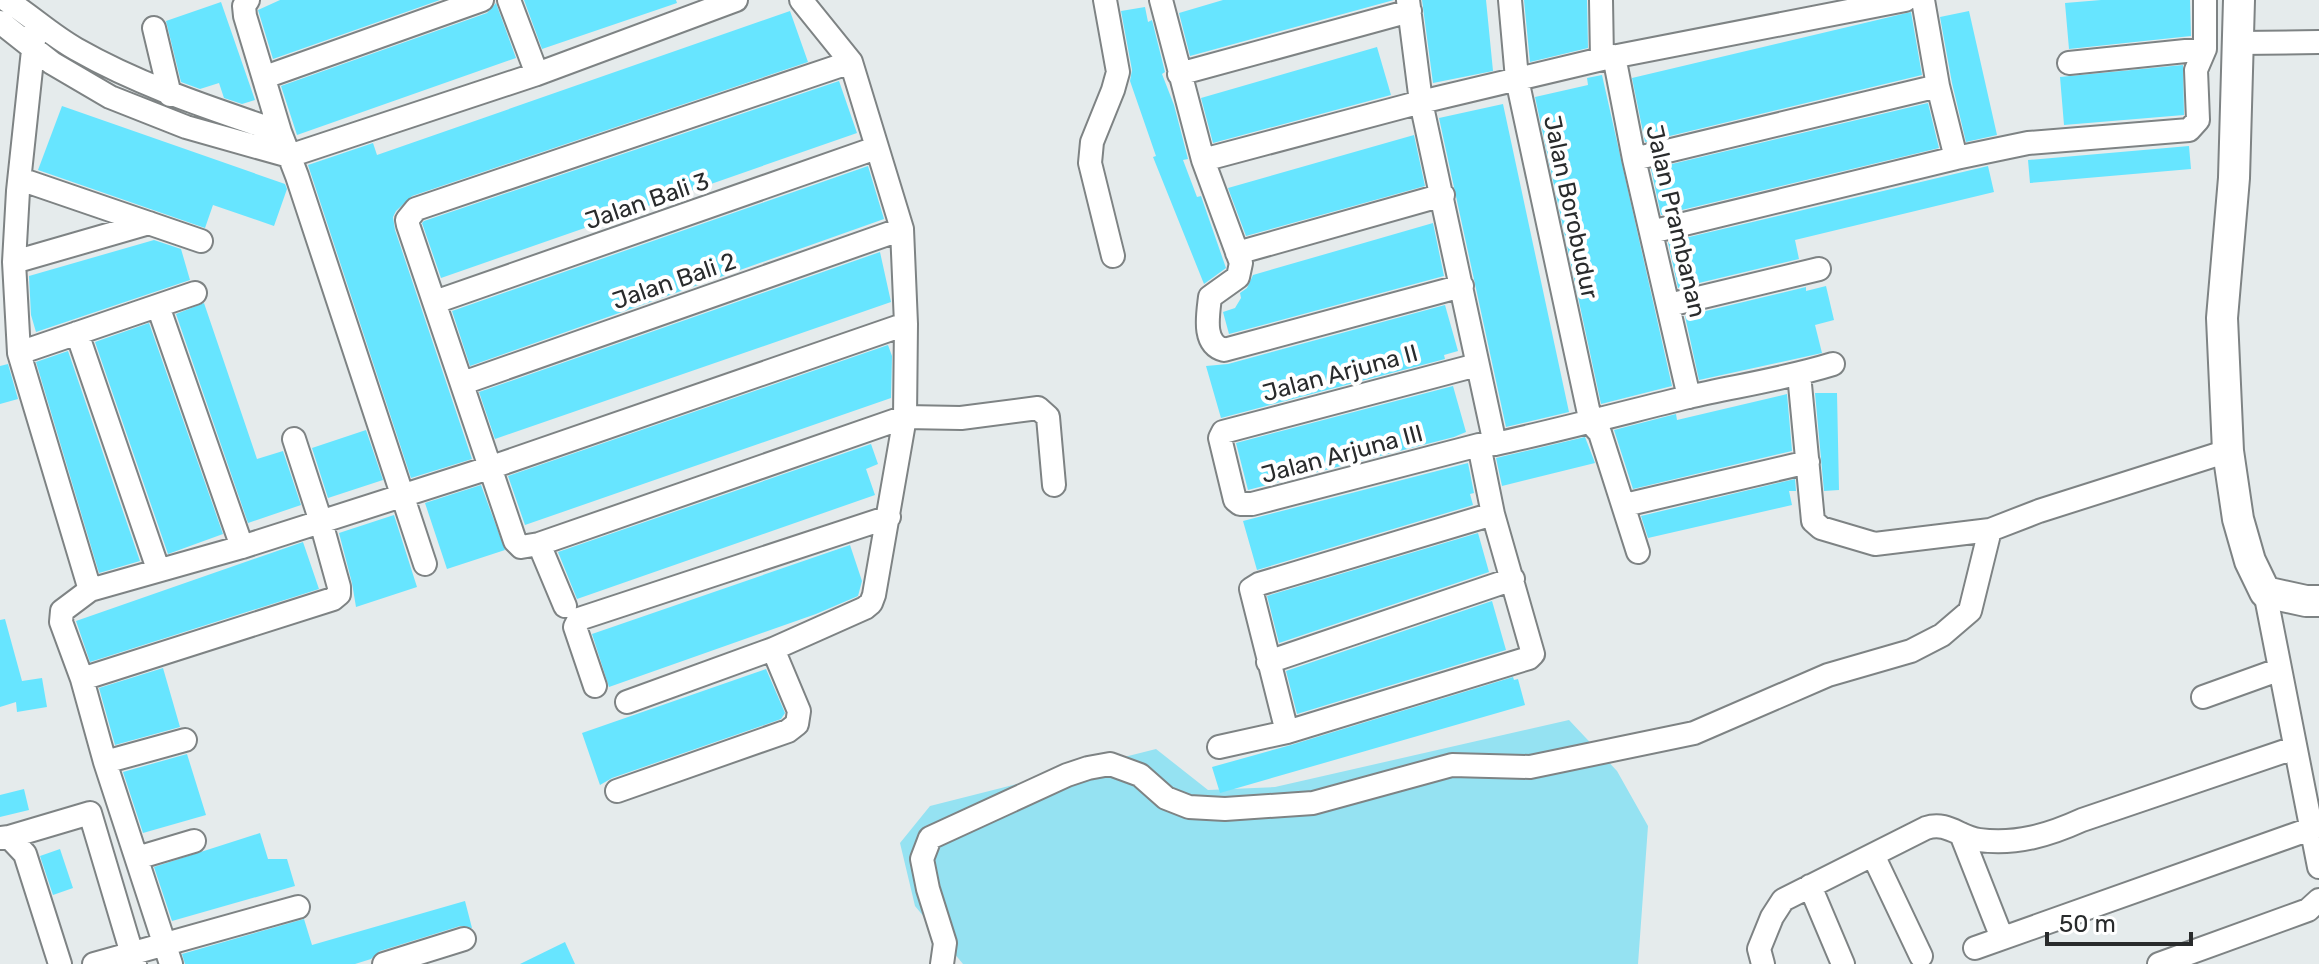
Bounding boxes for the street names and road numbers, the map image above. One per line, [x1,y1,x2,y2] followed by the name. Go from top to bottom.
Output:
[1538,113,1604,301] street label: Jalan Borobudur
[1640,122,1712,320] street label: Jalan Prambanan
[581,167,713,235] street label: Jalan Bali 3
[609,247,739,315] street label: Jalan Bali 2
[1259,339,1421,407] street label: Jalan Arjuna II
[1258,419,1426,489] street label: Jalan Arjuna III

